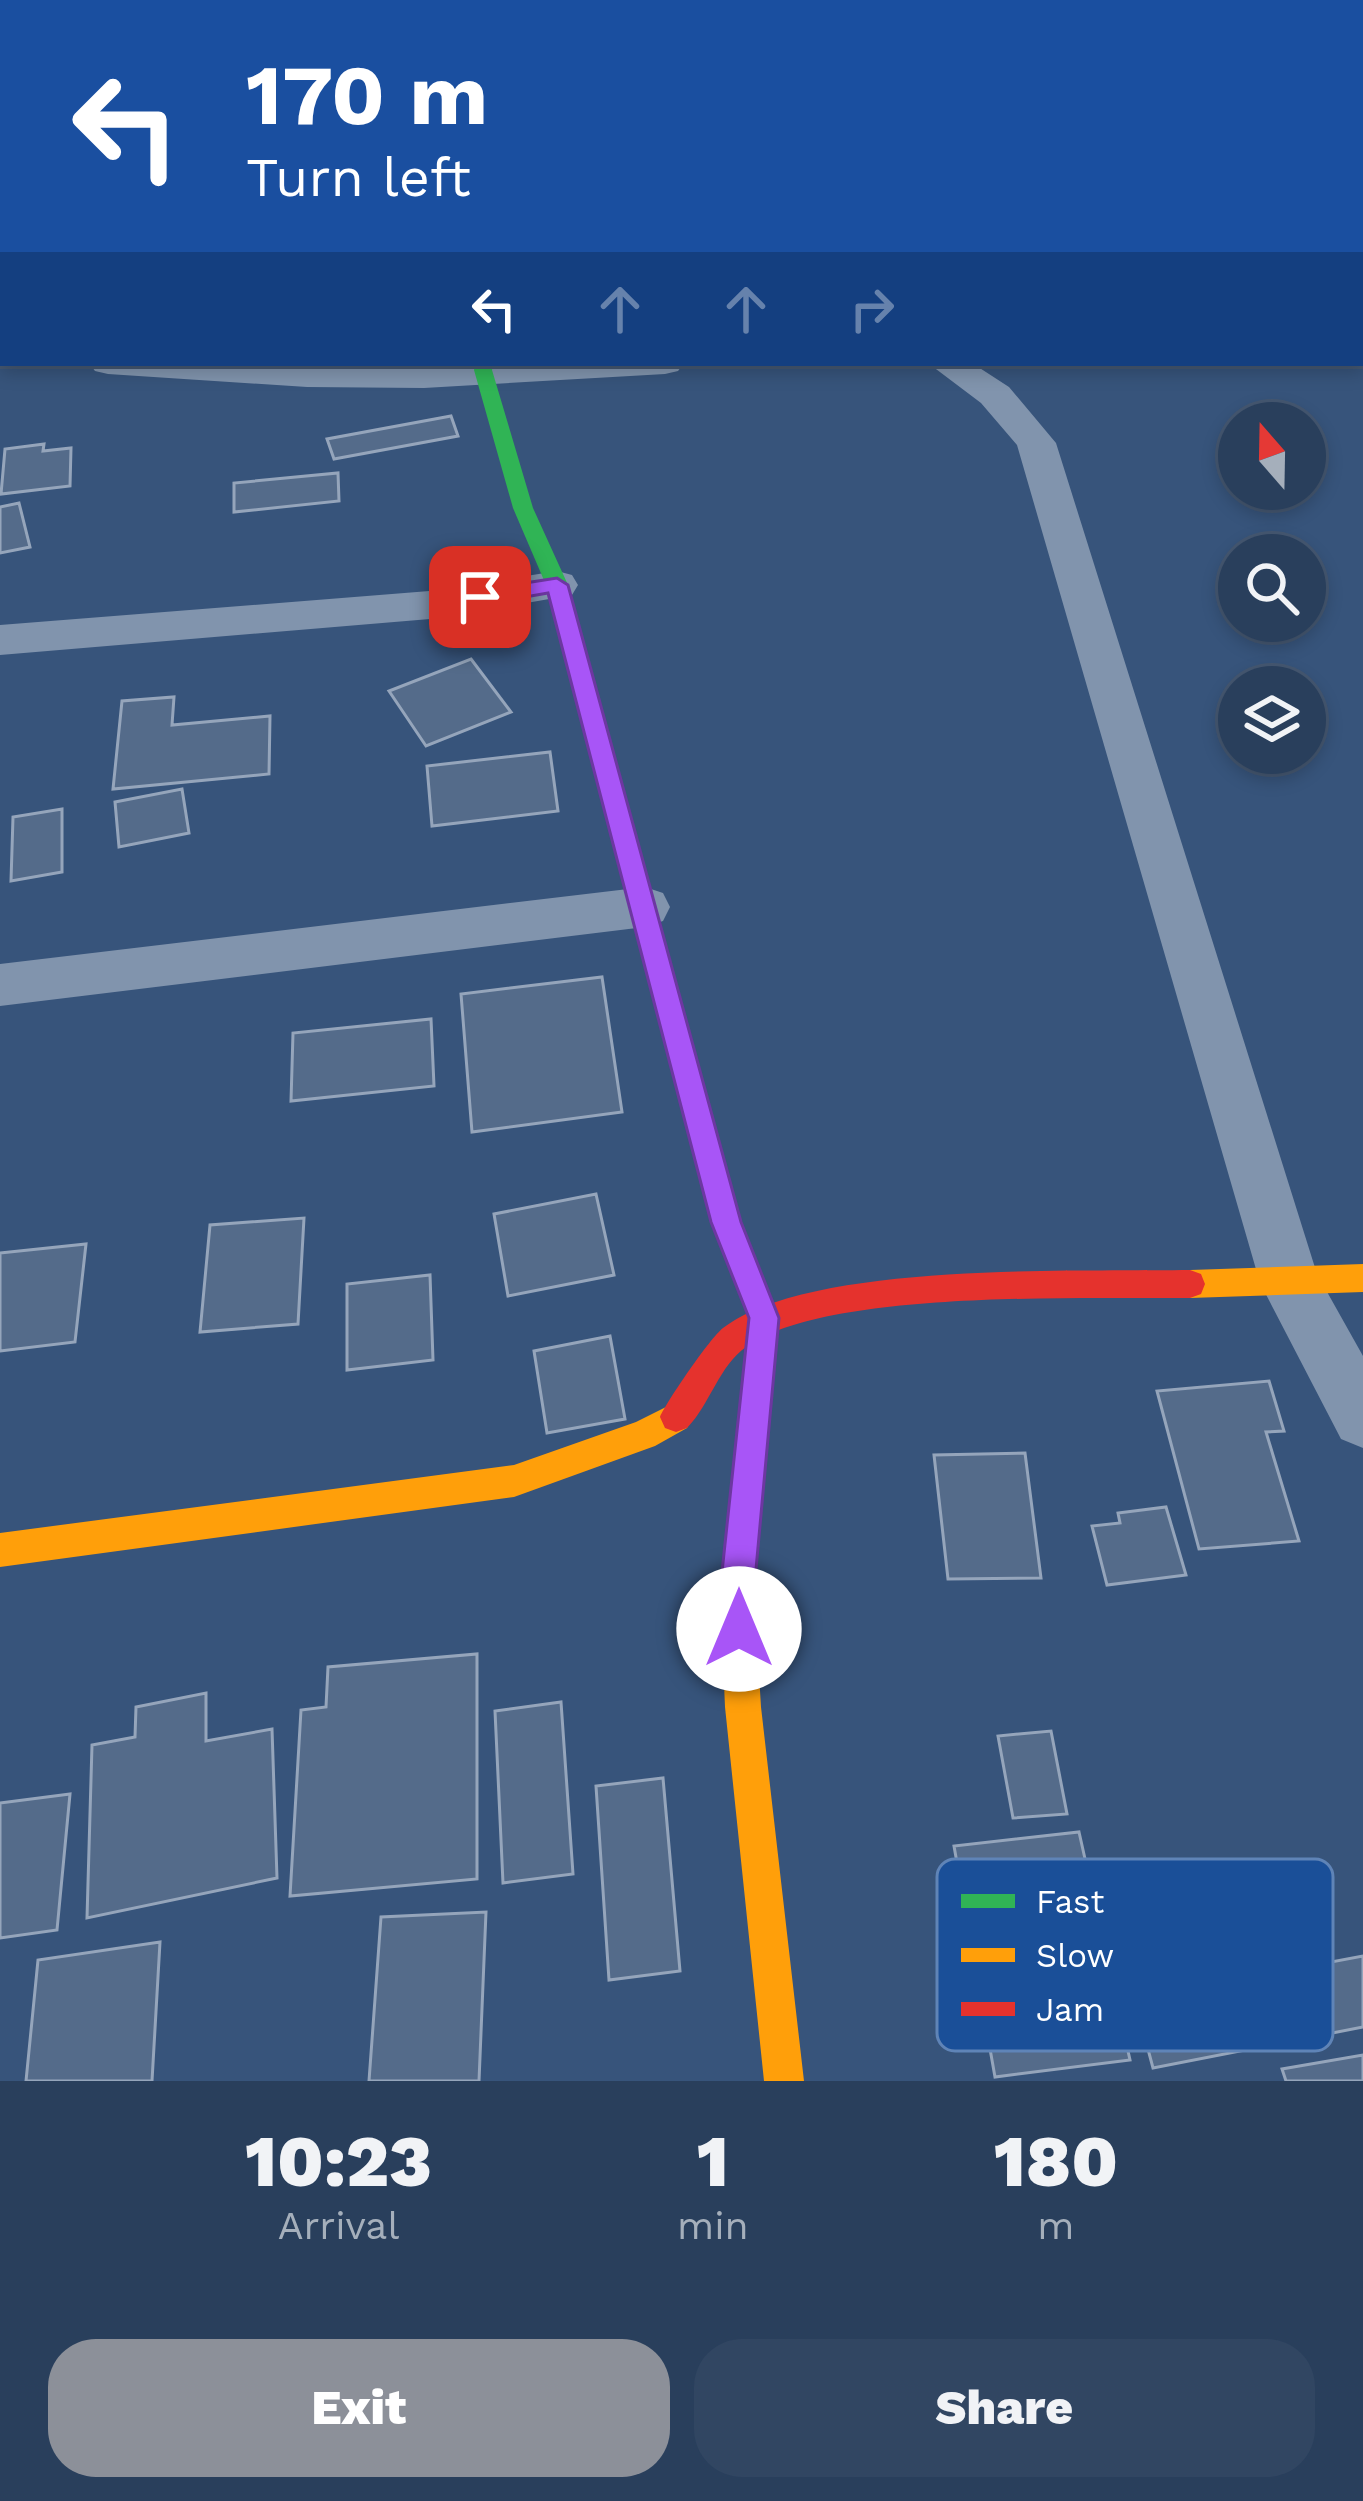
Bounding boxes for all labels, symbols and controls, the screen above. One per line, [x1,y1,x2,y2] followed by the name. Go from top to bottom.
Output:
[246,46,488,144] text: 170 m
[48,48,204,204] icon: left
[246,146,471,209] text: Turn left
[461,276,527,342] icon: left
[587,276,653,342] icon: ahead
[713,276,779,342] icon: ahead
[839,276,905,342] icon: right
[1218,402,1326,510] north arrow
[1218,402,1326,774] map controls
[1218,534,1326,642] button: search
[429,546,531,648] pin
[447,564,513,630] icon: arrive
[1218,666,1326,774] button: layers
[676,1566,802,1692] position arrow
[937,1859,1333,2051] legend
[1036,1882,1105,1921] text: Fast
[1036,1936,1114,1975] text: Slow
[1036,1990,1104,2029] text: Jam
[245,2119,432,2203] text: 10:23
[697,2119,729,2203] text: 1
[994,2119,1118,2203] text: 180
[278,2203,399,2248] text: Arrival
[677,2203,749,2248] text: min
[1037,2203,1074,2248] text: m
[48,2339,670,2477] button: Exit
[694,2339,1315,2477] button: Share

